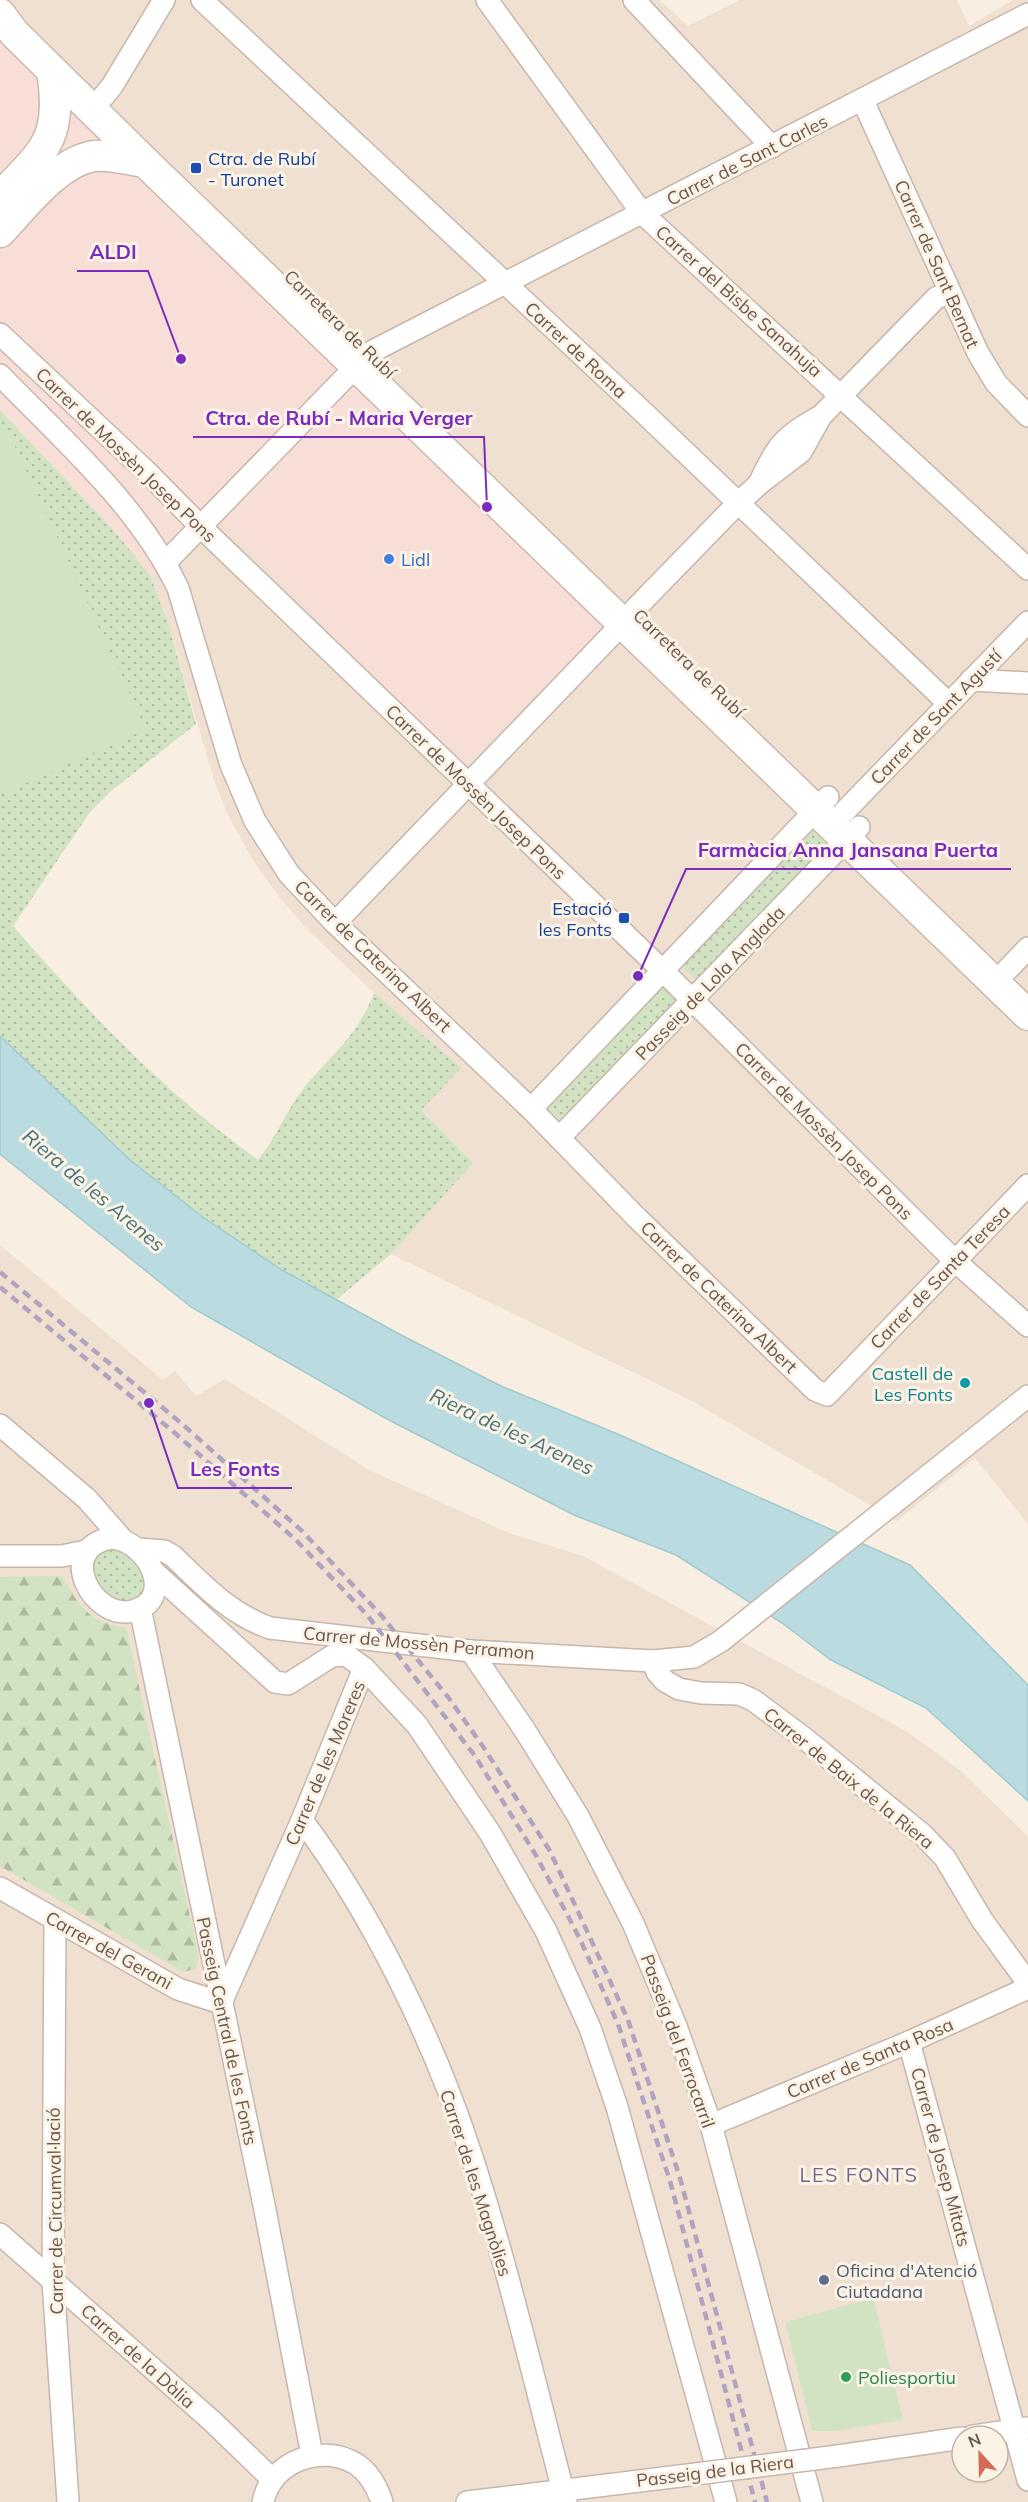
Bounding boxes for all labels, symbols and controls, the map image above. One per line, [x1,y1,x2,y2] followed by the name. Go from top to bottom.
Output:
[662,109,832,211] street label: Carrer de Sant Carles
[208,147,317,191] place label: Ctra. de Rubí - Turonet
[189,161,203,175] marker: Ctra. de Rubí - Turonet
[890,176,984,352] street label: Carrer de Sant Bernat
[651,220,827,382] street label: Carrer del Bisbe Sanahuja
[77,233,148,271] callout: ALDI
[89,239,137,264] text: ALDI
[279,265,402,384] street label: Carretera de Rubí
[520,297,632,403] street label: Carrer de Roma
[31,363,221,547] street label: Carrer de Mossèn Josep Pons
[193,399,484,437] callout: Ctra. de Rubí - Maria Verger
[205,405,473,430] text: Ctra. de Rubí - Maria Verger
[401,548,430,571] place label: Lidl
[382,552,396,566] marker: Lidl
[628,604,751,723] street label: Carretera de Rubí
[865,643,1008,790] street label: Carrer de Sant Agustí
[381,700,571,884] street label: Carrer de Mossèn Josep Pons
[686,831,1011,869] callout: Farmàcia Anna Jansana Puerta
[698,837,998,862] text: Farmàcia Anna Jansana Puerta
[290,875,456,1037] street label: Carrer de Caterina Albert
[538,897,612,941] place label: Estació les Fonts
[630,901,790,1065] street label: Passeig de Lola Anglada
[617,911,631,925] marker: Estació les Fonts
[730,1037,918,1225] street label: Carrer de Mossèn Josep Pons
[18,1123,170,1257] water label: Riera de les Arenes
[865,1200,1015,1354] street label: Carrer de Santa Teresa
[636,1216,802,1378] street label: Carrer de Caterina Albert
[871,1362,953,1406] place label: Castell de Les Fonts
[958,1376,972,1390] marker: Castell de Les Fonts
[426,1382,598,1480] water label: Riera de les Arenes
[178,1450,292,1488] callout: Les Fonts
[190,1456,280,1481] text: Les Fonts
[302,1621,536,1665] street label: Carrer de Mossèn Perramon
[280,1677,370,1849] street label: Carrer de les Moreres
[759,1702,939,1854] street label: Carrer de Baix de la Riera
[42,1906,176,1994] street label: Carrer del Gerani
[192,1915,262,2147] street label: Passeig Central de les Fonts
[636,1951,720,2131] street label: Passeig del Ferrocarril
[783,2013,957,2103] street label: Carrer de Santa Rosa
[906,2065,976,2249] street label: Carrer de Josep Mitats
[435,2087,517,2279] street label: Carrer de les Magnòlies
[42,2107,68,2315] street label: Carrer de Circumval·lació
[800,2162,919,2187] district label: LES FONTS
[836,2259,977,2303] place label: Oficina d'Atenció Ciutadana
[817,2273,831,2287] marker: Oficina d'Atenció Ciutadana
[76,2299,200,2413] street label: Carrer de la Dàlia
[858,2366,956,2389] place label: Poliesportiu
[839,2370,853,2384] marker: Poliesportiu
[950,2424,1010,2484] north arrow
[965,2429,984,2452] text: N
[635,2450,795,2492] street label: Passeig de la Riera

